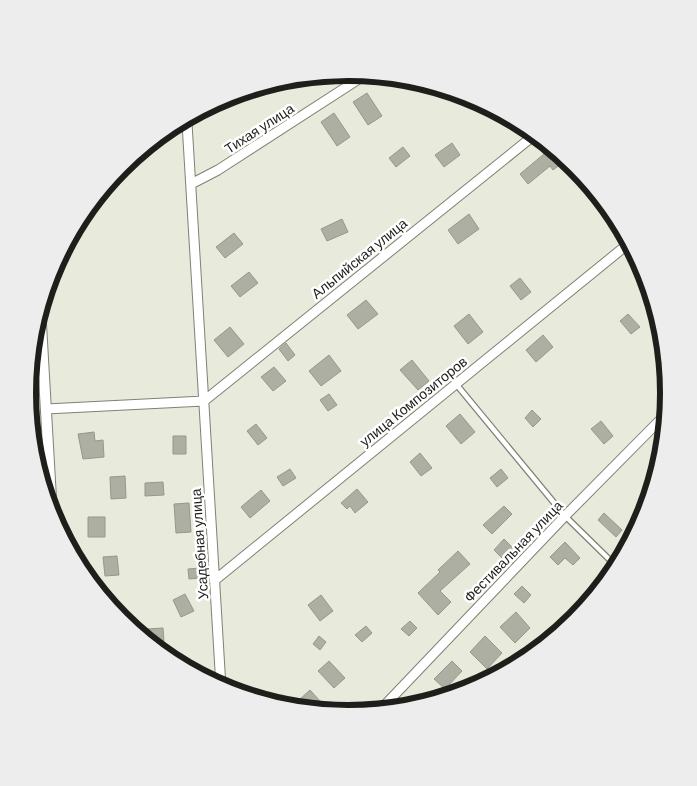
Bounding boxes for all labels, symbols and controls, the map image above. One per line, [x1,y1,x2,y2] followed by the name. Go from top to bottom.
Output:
[221,99,297,157] street label: Тихая улица
[308,214,410,302] street label: Альпийская улица
[356,352,470,450] street label: улица Композиторов
[187,488,211,600] street label: Усадебная улица
[460,497,566,605] street label: Фестивальная улица

